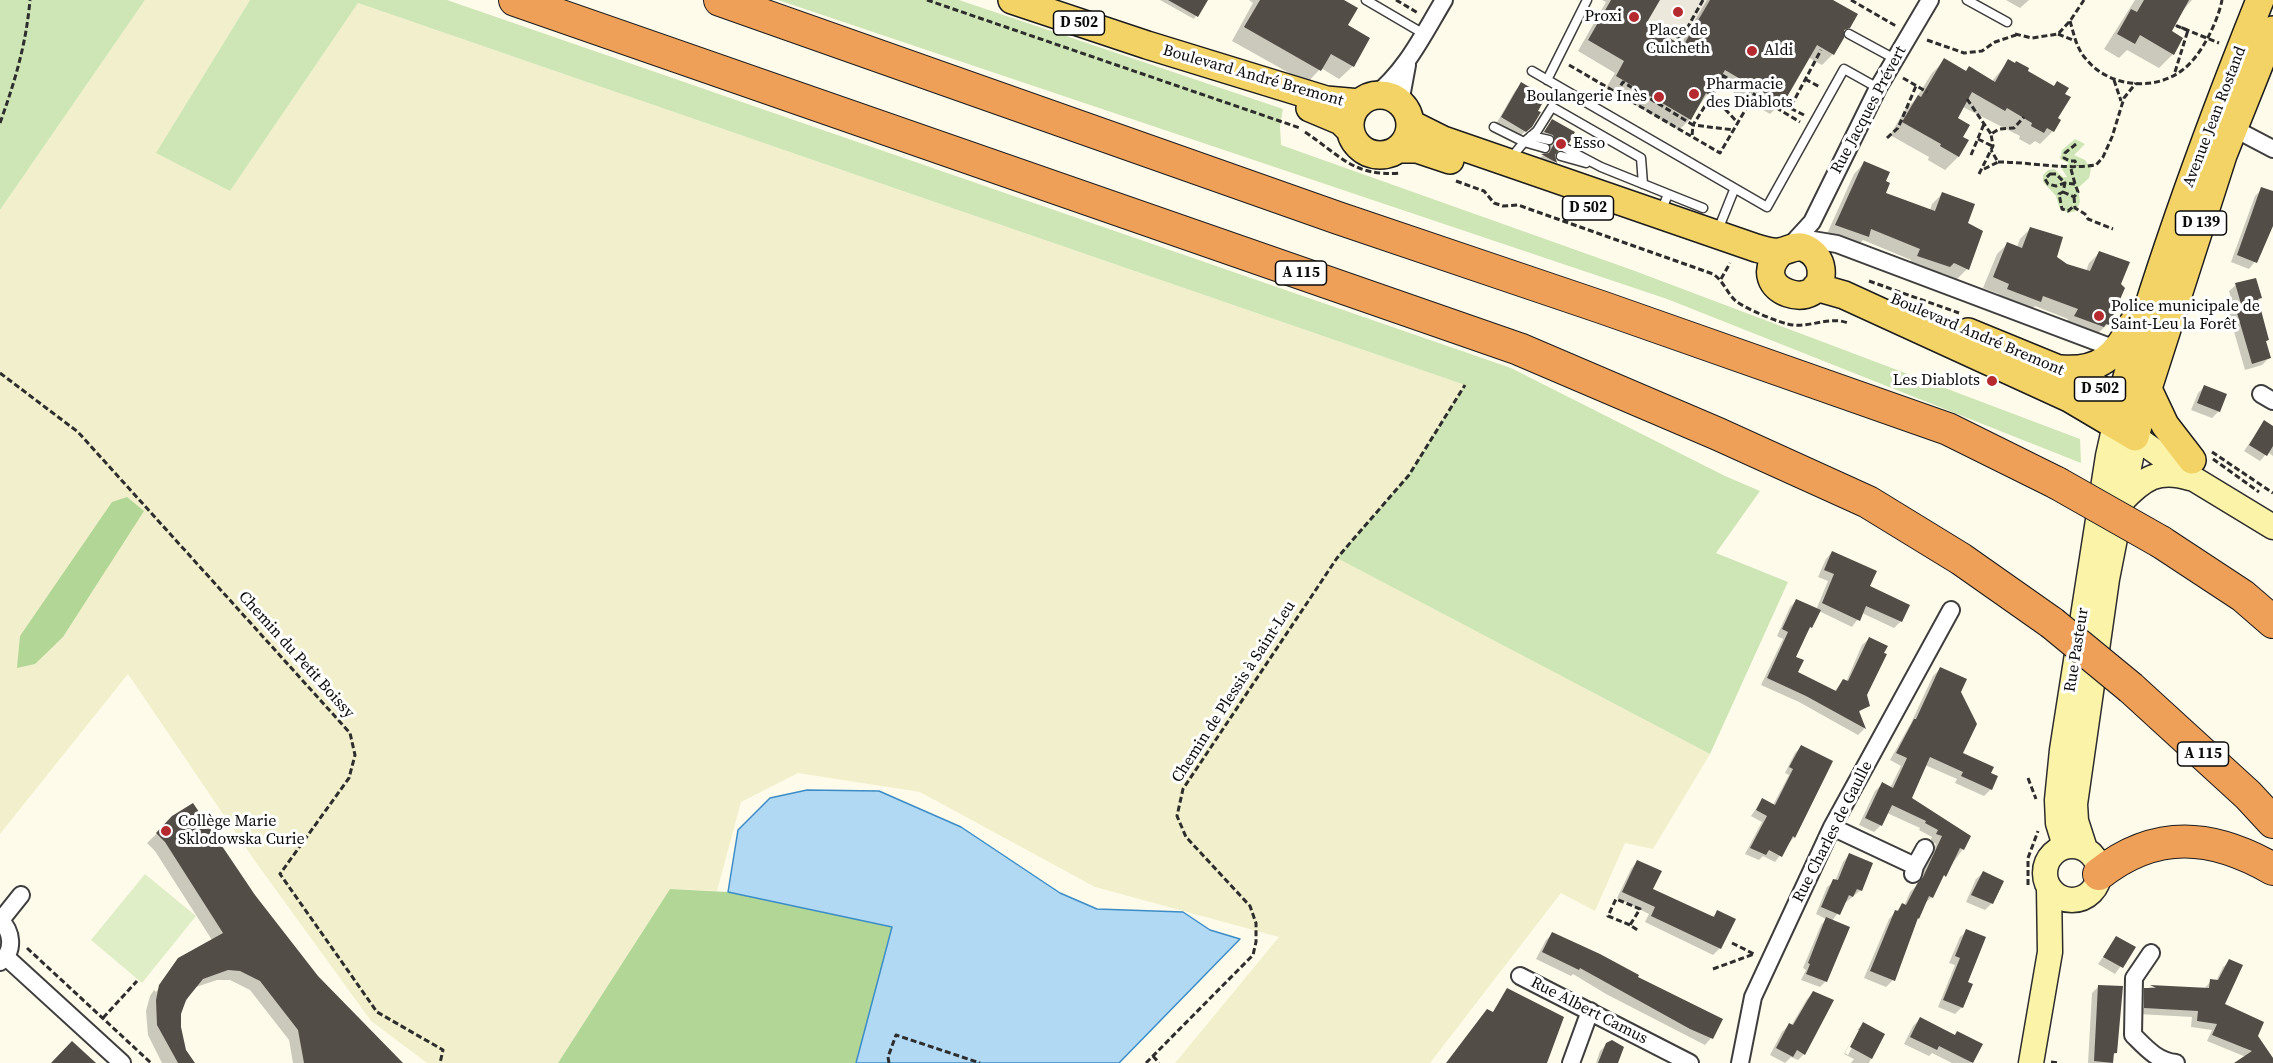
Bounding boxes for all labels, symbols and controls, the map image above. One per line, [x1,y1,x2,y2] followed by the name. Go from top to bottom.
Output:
[1671,5,1685,19] marker: Place de Culcheth
[1584,7,1622,27] place label: Proxi
[1627,10,1641,24] marker: Proxi
[1054,11,1104,35] road number: D 502
[1646,21,1710,59] place label: Place de Culcheth
[1161,41,1345,111] street label: Boulevard André Bremont
[1764,41,1793,61] place label: Aldi
[1827,43,1911,177] street label: Rue Jacques Prévert
[1745,44,1759,58] marker: Aldi
[2179,44,2251,190] street label: Avenue Jean Rostand
[1706,75,1793,113] place label: Pharmacie des Diablots
[1526,87,1647,107] place label: Boulangerie Inès
[1687,87,1701,101] marker: Pharmacie des Diablots
[1652,90,1666,104] marker: Boulangerie Inès
[1573,134,1605,154] place label: Esso
[1554,137,1568,151] marker: Esso
[1562,196,1614,220] road number: D 502
[2176,211,2226,235] road number: D 139
[1276,261,1326,285] road number: A 115
[1887,290,2067,380] street label: Boulevard André Bremont
[2111,297,2260,335] place label: Police municipale de Saint-Leu la Forêt
[2092,309,2106,323] marker: Police municipale de Saint-Leu la Forêt
[1893,371,1980,391] place label: Les Diablots
[1985,374,1999,388] marker: Les Diablots
[2074,377,2126,401] road number: D 502
[234,588,358,722] street label: Chemin du Petit Boissy
[1168,597,1300,787] street label: Chemin de Plessis à Saint-Leu
[2061,606,2093,694] street label: Rue Pasteur
[2178,742,2228,766] road number: A 115
[1789,758,1877,906] street label: Rue Charles de Gaulle
[178,812,305,850] place label: Collège Marie Sklodowska Curie
[159,824,173,838] marker: Collège Marie Sklodowska Curie
[1527,973,1651,1049] street label: Rue Albert Camus

